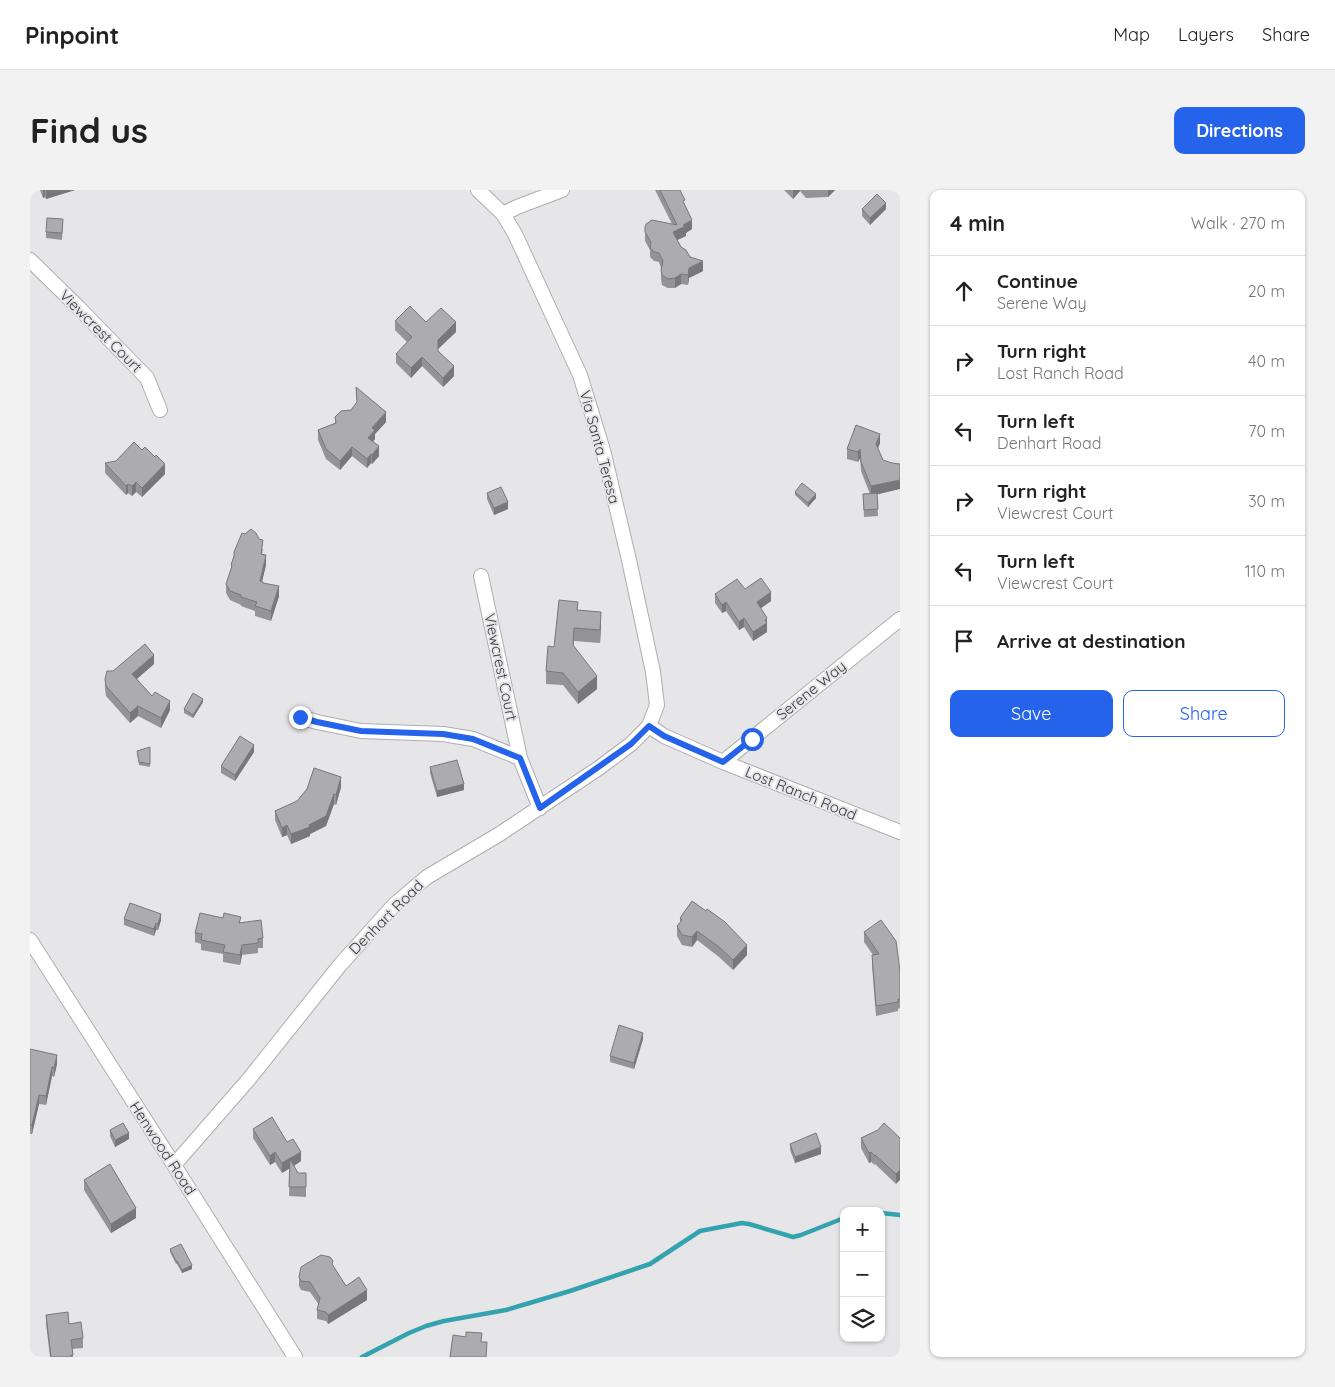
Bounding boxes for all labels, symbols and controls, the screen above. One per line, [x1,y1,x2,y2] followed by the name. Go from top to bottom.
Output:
[25,20,119,50] text: Pinpoint
[1113,23,1150,46] text: Map
[1178,23,1234,46] text: Layers
[1262,23,1310,46] text: Share
[1174,107,1305,154] button: Directions
[30,108,148,152] text: Find us
[950,210,1005,236] text: 4 min
[1191,213,1285,233] text: Walk · 270 m
[997,269,1078,293] text: Continue
[950,277,978,305] icon: ahead
[1248,281,1285,301] text: 20 m
[56,286,146,376] street label: Viewcrest Court
[997,293,1087,313] text: Serene Way
[997,339,1086,363] text: Turn right
[950,347,978,375] icon: right
[1248,351,1285,371] text: 40 m
[997,363,1124,383] text: Lost Ranch Road
[576,388,624,506] street label: Via Santa Teresa
[997,409,1075,433] text: Turn left
[950,417,978,445] icon: left
[1248,421,1285,441] text: 70 m
[997,433,1101,453] text: Denhart Road
[997,479,1086,503] text: Turn right
[950,487,978,515] icon: right
[1248,491,1285,511] text: 30 m
[997,503,1113,523] text: Viewcrest Court
[997,549,1075,573] text: Turn left
[950,557,978,585] icon: left
[1245,561,1285,581] text: 110 m
[997,573,1113,593] text: Viewcrest Court
[480,612,522,722] street label: Viewcrest Court
[950,627,978,655] icon: arrive
[997,629,1186,653] text: Arrive at destination
[772,656,850,724] street label: Serene Way
[950,690,1113,737] button: Save
[1123,690,1285,737] button: Share
[289,706,312,729] route end
[741,728,764,751] route start
[742,762,860,824] street label: Lost Ranch Road
[345,876,427,958] street label: Denhart Road
[126,1098,200,1198] street label: Henwood Road
[840,1207,885,1342] map controls
[840,1207,885,1252] button: +
[840,1252,885,1297] button: −
[840,1297,885,1342] button: layers

